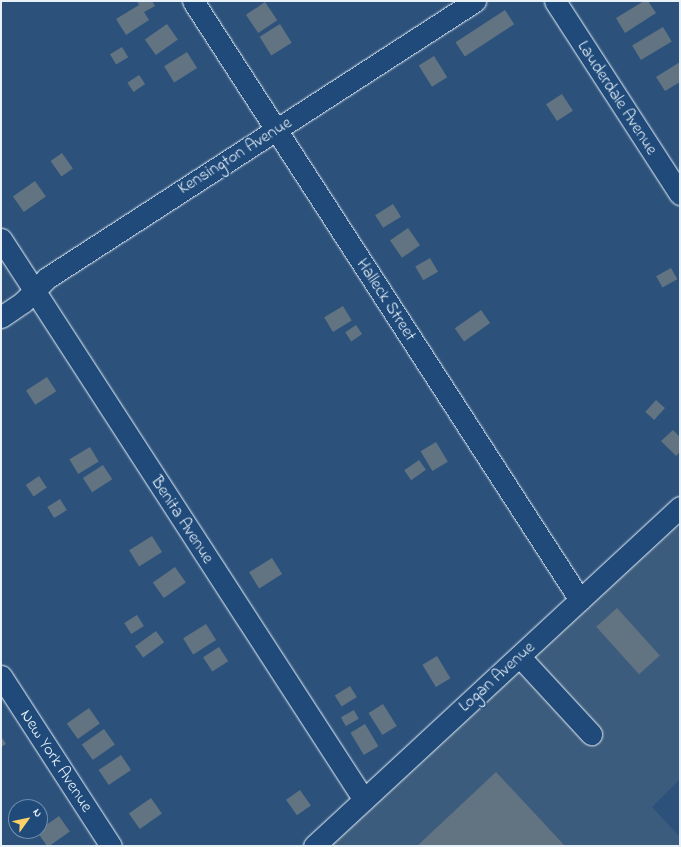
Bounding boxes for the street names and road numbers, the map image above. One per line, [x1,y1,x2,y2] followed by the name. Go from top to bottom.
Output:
[573,37,661,159] street label: Lauderdale Avenue
[174,113,296,199] street label: Kensington Avenue
[352,255,420,345] street label: Halleck Street
[146,472,218,568] street label: Benita Avenue
[455,637,539,717] street label: Logan Avenue
[15,706,97,816] street label: New York Avenue

